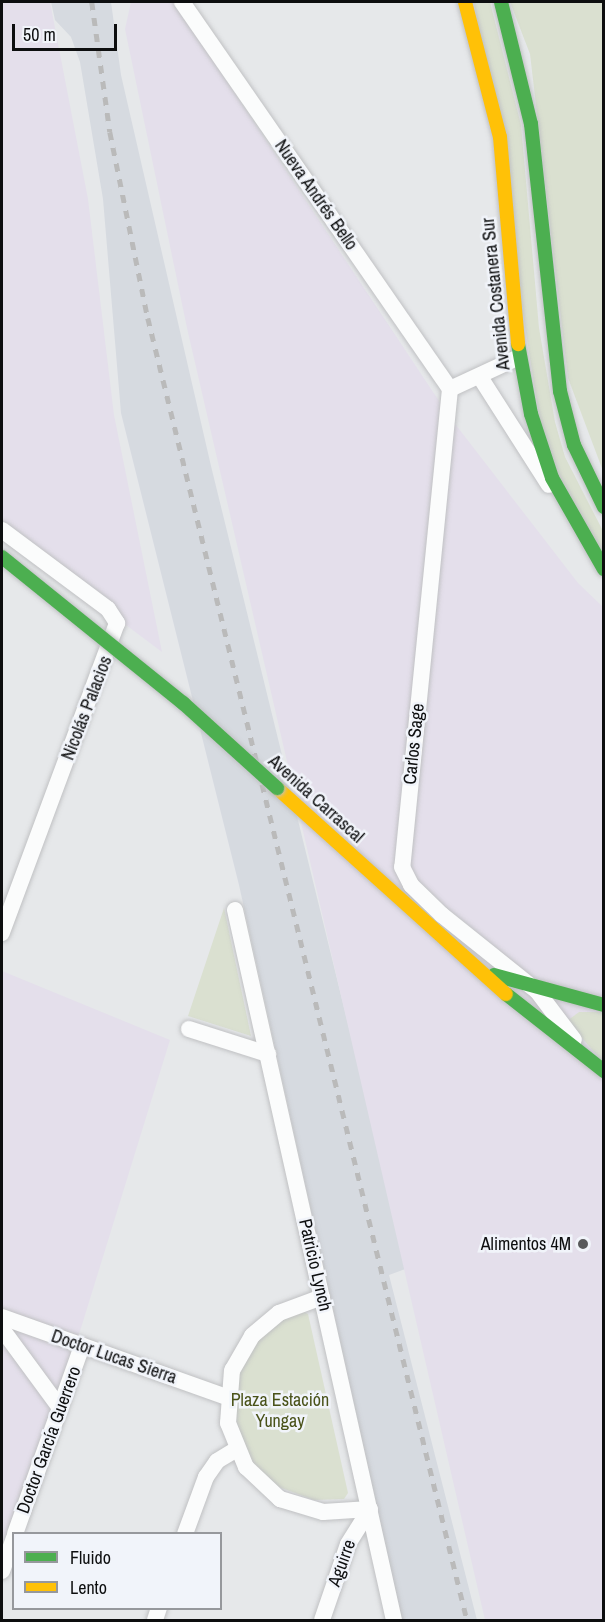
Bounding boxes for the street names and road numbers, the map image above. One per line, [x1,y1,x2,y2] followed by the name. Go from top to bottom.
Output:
[270,135,362,255] street label: Nueva Andrés Bello
[477,217,515,371] street label: Avenida Costanera Sur
[57,653,117,763] street label: Nicolás Palacios
[399,702,429,786] street label: Carlos Sage
[264,750,368,848] street label: Avenida Carrascal
[294,1217,336,1313] street label: Patricio Lynch
[48,1325,180,1389] street label: Doctor Lucas Sierra
[12,1363,86,1517] street label: Doctor García Guerrero
[324,1537,360,1589] street label: Aguirre

